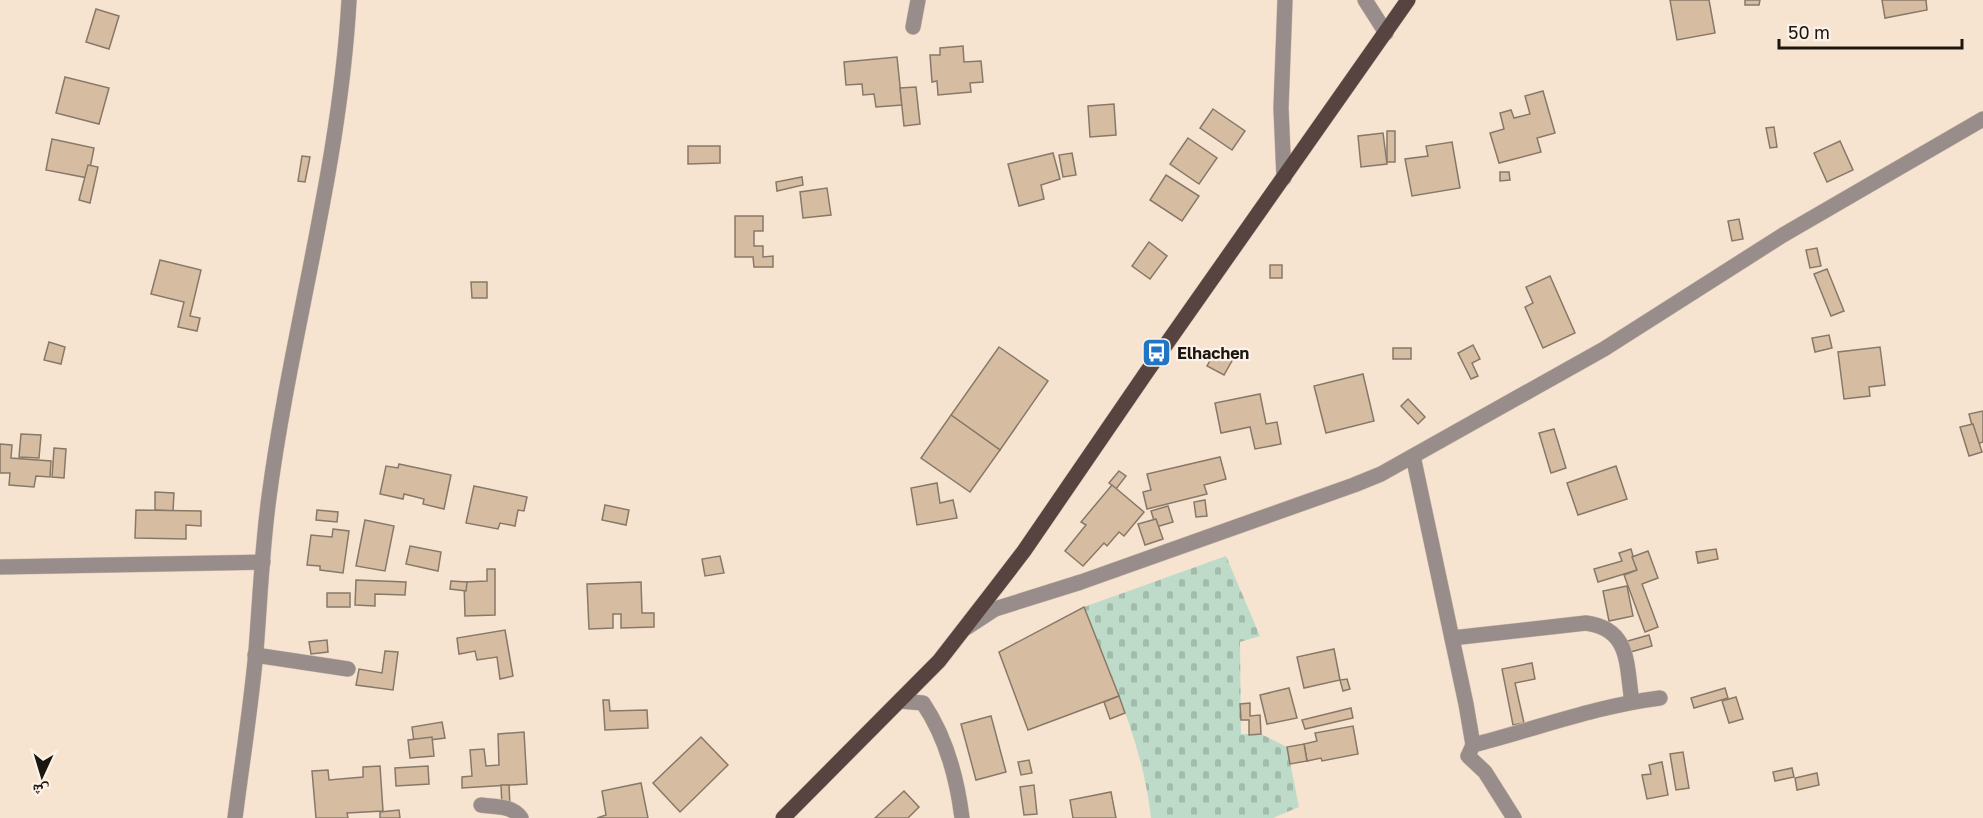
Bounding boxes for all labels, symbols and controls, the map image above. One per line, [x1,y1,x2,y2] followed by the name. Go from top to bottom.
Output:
[1779,12,1962,50] scale bar
[1788,21,1830,43] text: 50 m
[1140,337,1172,369] bus stop icon: Elhachen
[1177,343,1249,363] place label: Elhachen
[12,746,72,806] north arrow
[32,780,50,802] text: ش

